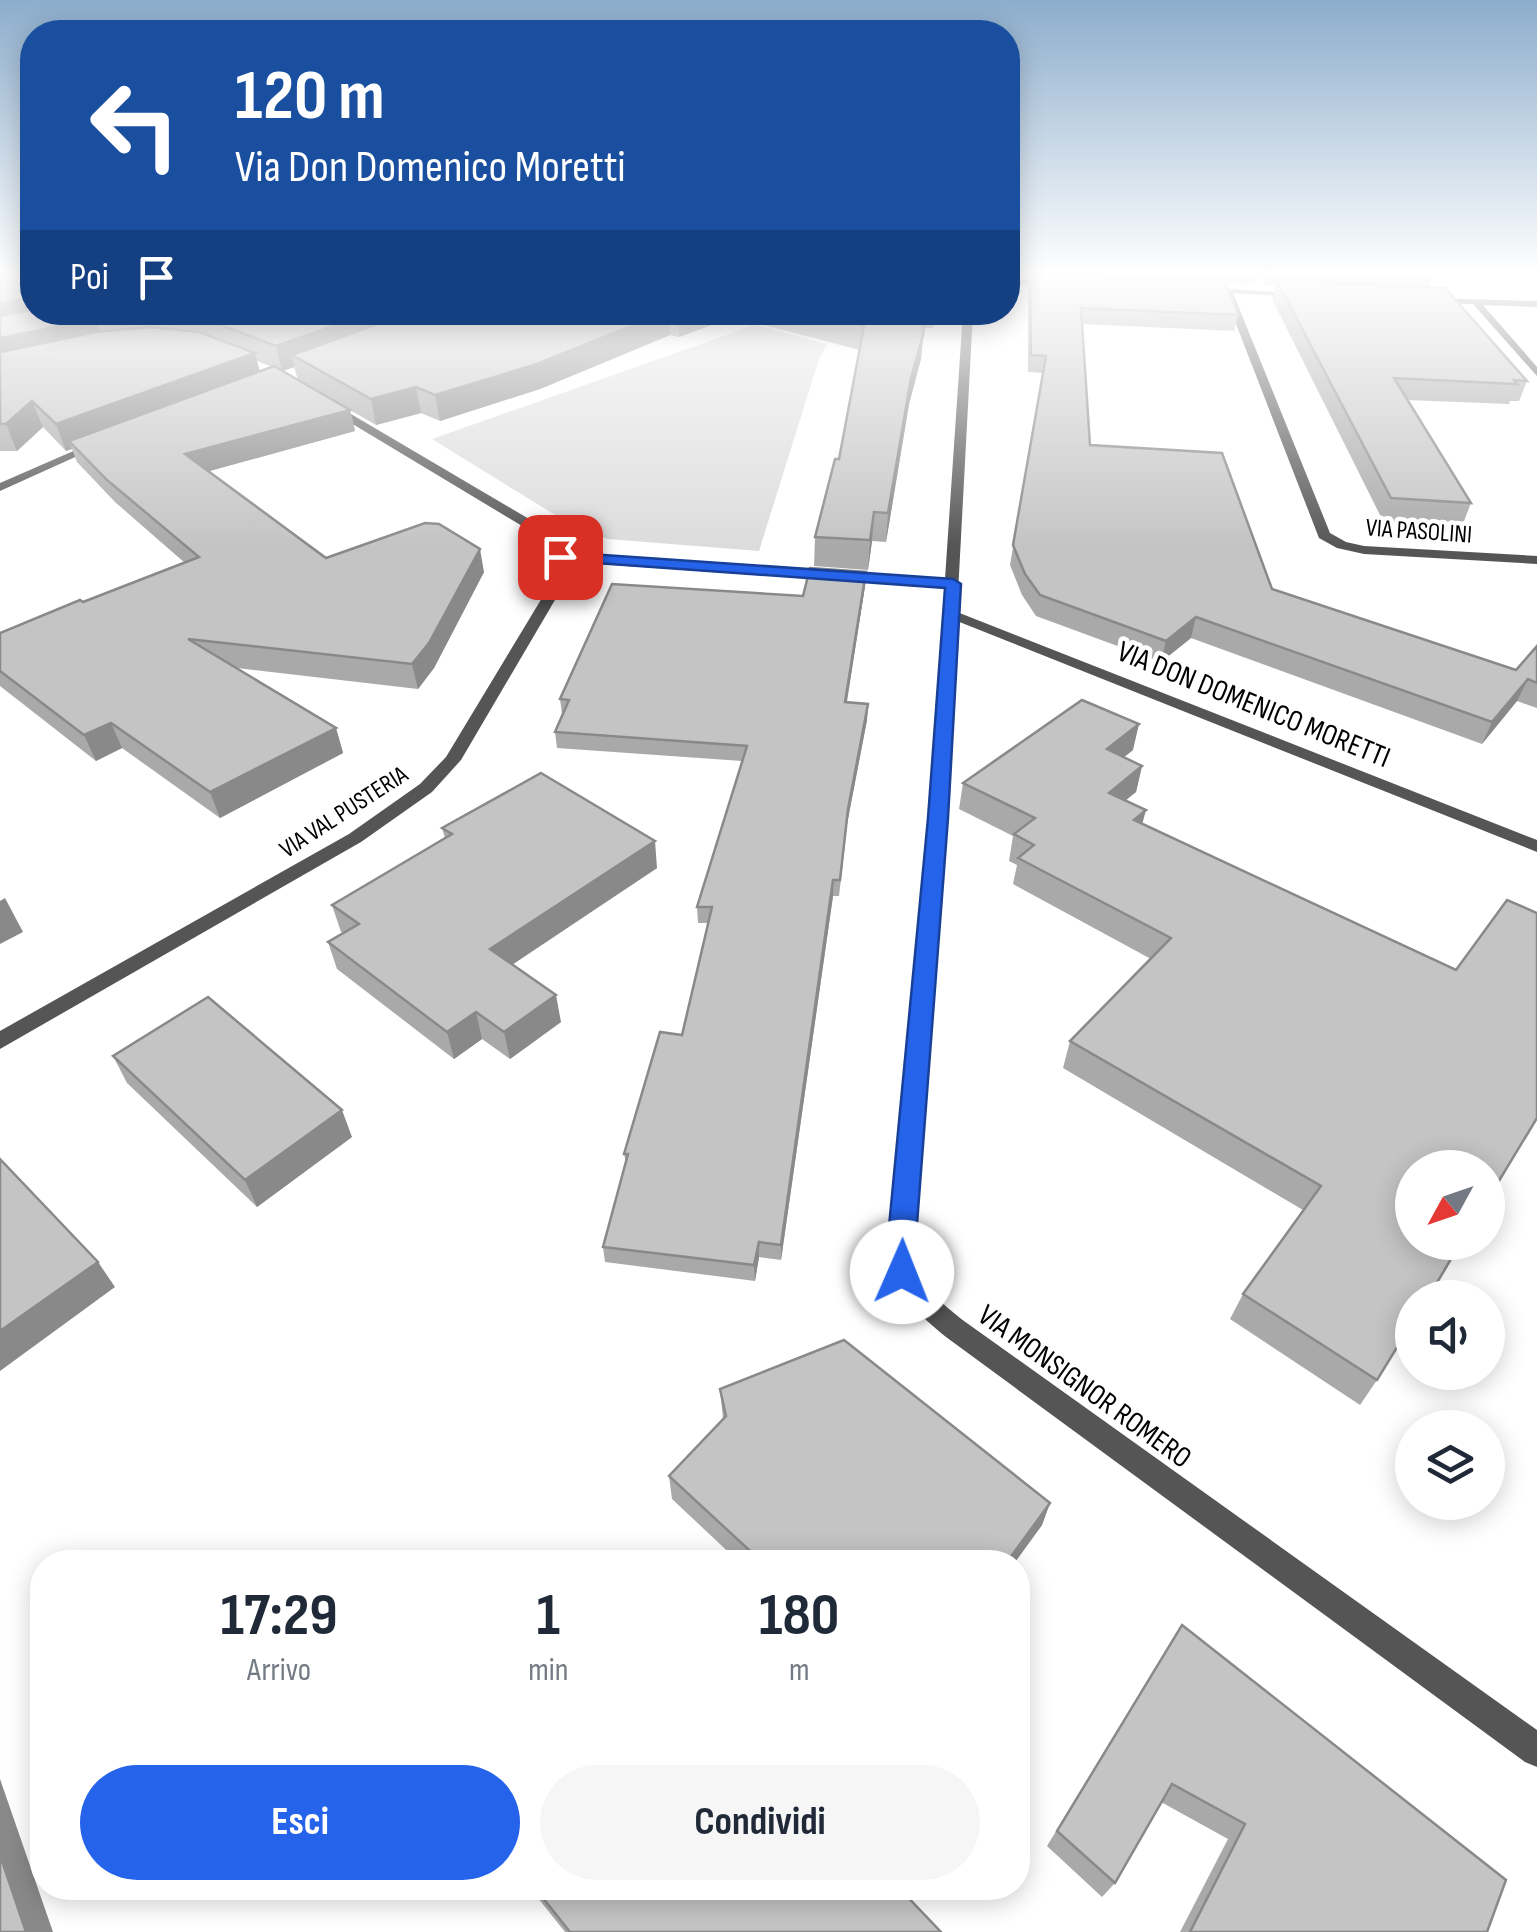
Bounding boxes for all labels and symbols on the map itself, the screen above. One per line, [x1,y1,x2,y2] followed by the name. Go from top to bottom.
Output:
[1365,512,1473,551] street label: VIA PASOLINI
[518,515,603,600] pin
[1112,634,1395,776] street label: VIA DON DOMENICO MORETTI
[274,759,414,865] street label: VIA VAL PUSTERIA
[1395,1150,1505,1260] north arrow
[850,1220,954,1324] position arrow
[971,1297,1198,1476] street label: VIA MONSIGNOR ROMERO

